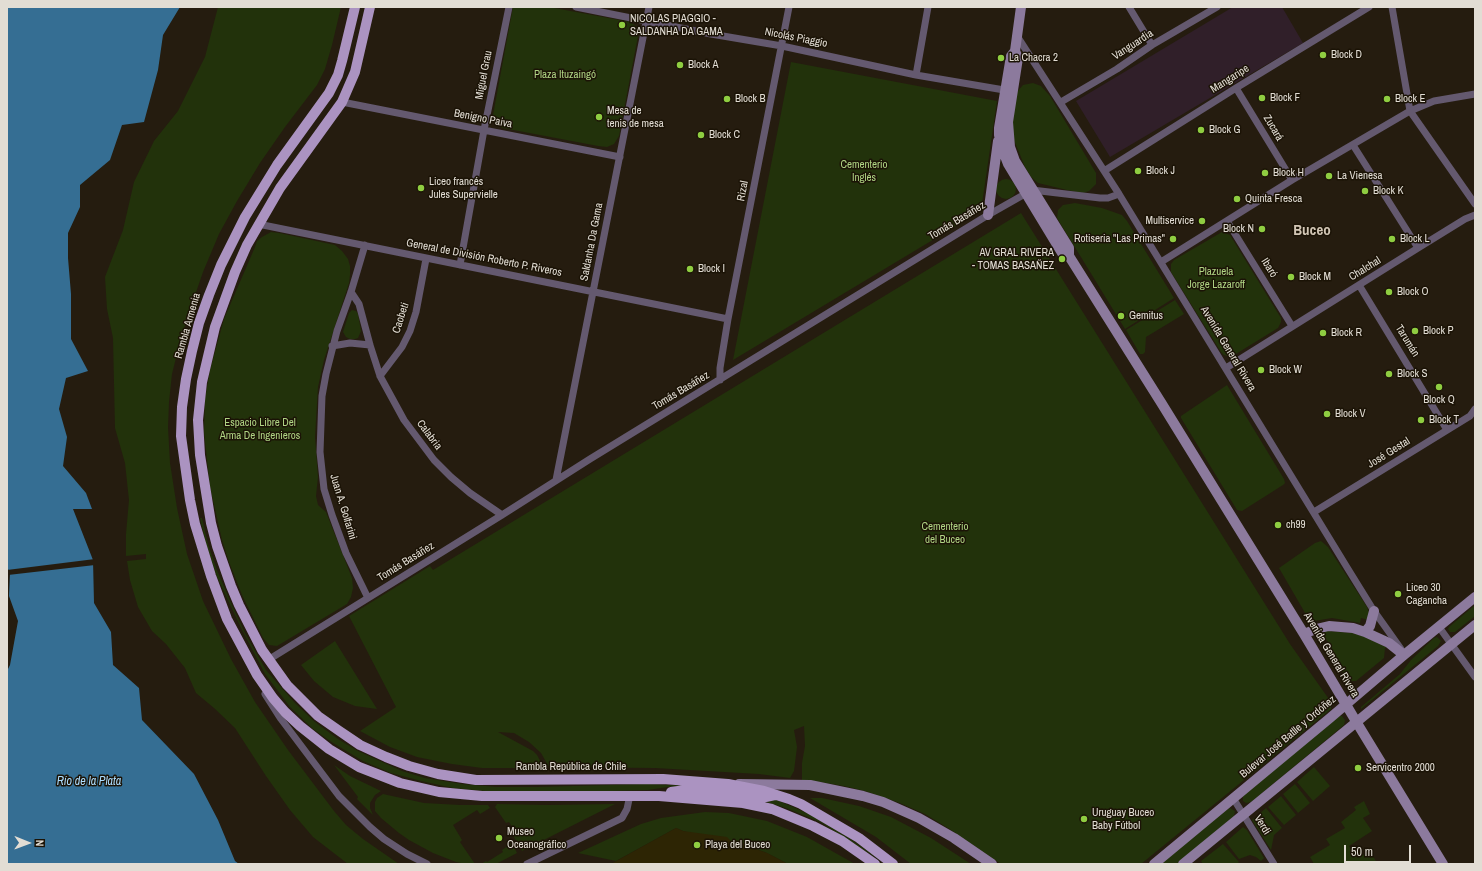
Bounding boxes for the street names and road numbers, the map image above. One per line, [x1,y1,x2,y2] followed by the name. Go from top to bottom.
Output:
[763,25,829,51] street label: Nicolás Piaggio
[1110,27,1156,63] street label: Vanguardia
[473,49,495,101] street label: Miguel Grau
[1208,62,1252,96] street label: Mangaripe
[453,107,513,131] street label: Benigno Paiva
[1260,113,1286,143] street label: Zucará
[735,180,751,202] street label: Rizal
[926,199,988,243] street label: Tomás Basáñez
[578,202,606,282] street label: Saldanha Da Gama
[405,236,563,280] street label: General de División Roberto P. Riveros
[1347,254,1383,284] street label: Chalchal
[1258,256,1280,280] street label: Ibaró
[172,292,204,360] street label: Rambla Armenia
[390,301,412,335] street label: Caobeti
[1197,304,1259,394] street label: Avenida General Rivera
[1392,323,1422,359] street label: Tarumán
[650,369,712,413] street label: Tomás Basáñez
[413,417,445,453] street label: Calabria
[1365,435,1413,471] street label: José Gestal
[327,473,359,541] street label: Juan A. Golfarini
[375,539,437,585] street label: Tomás Basáñez
[1300,610,1362,700] street label: Avenida General Rivera
[1237,693,1339,781] street label: Bulevar José Batlle y Ordóñez
[516,760,626,774] street label: Rambla República de Chile
[1251,813,1273,837] street label: Verdi

